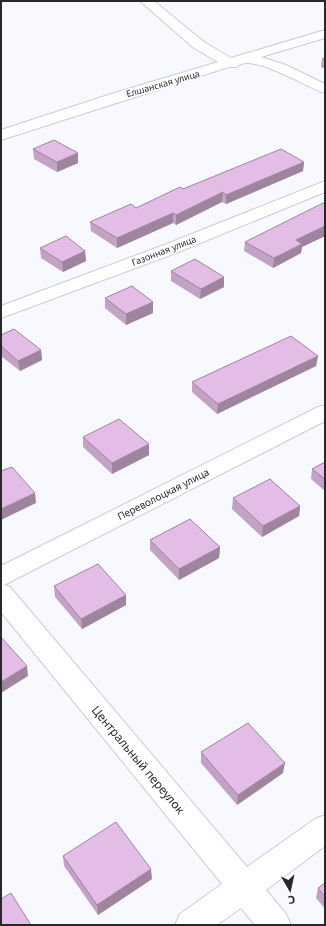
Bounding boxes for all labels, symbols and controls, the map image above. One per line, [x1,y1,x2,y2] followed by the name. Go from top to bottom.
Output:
[125,67,201,100] street label: Елшанская улица
[130,232,198,269] street label: Газонная улица
[115,465,211,523] street label: Переволоцкая улица
[88,702,189,818] street label: Центральный переулок
[270,870,310,910] north arrow
[287,892,296,908] text: С

